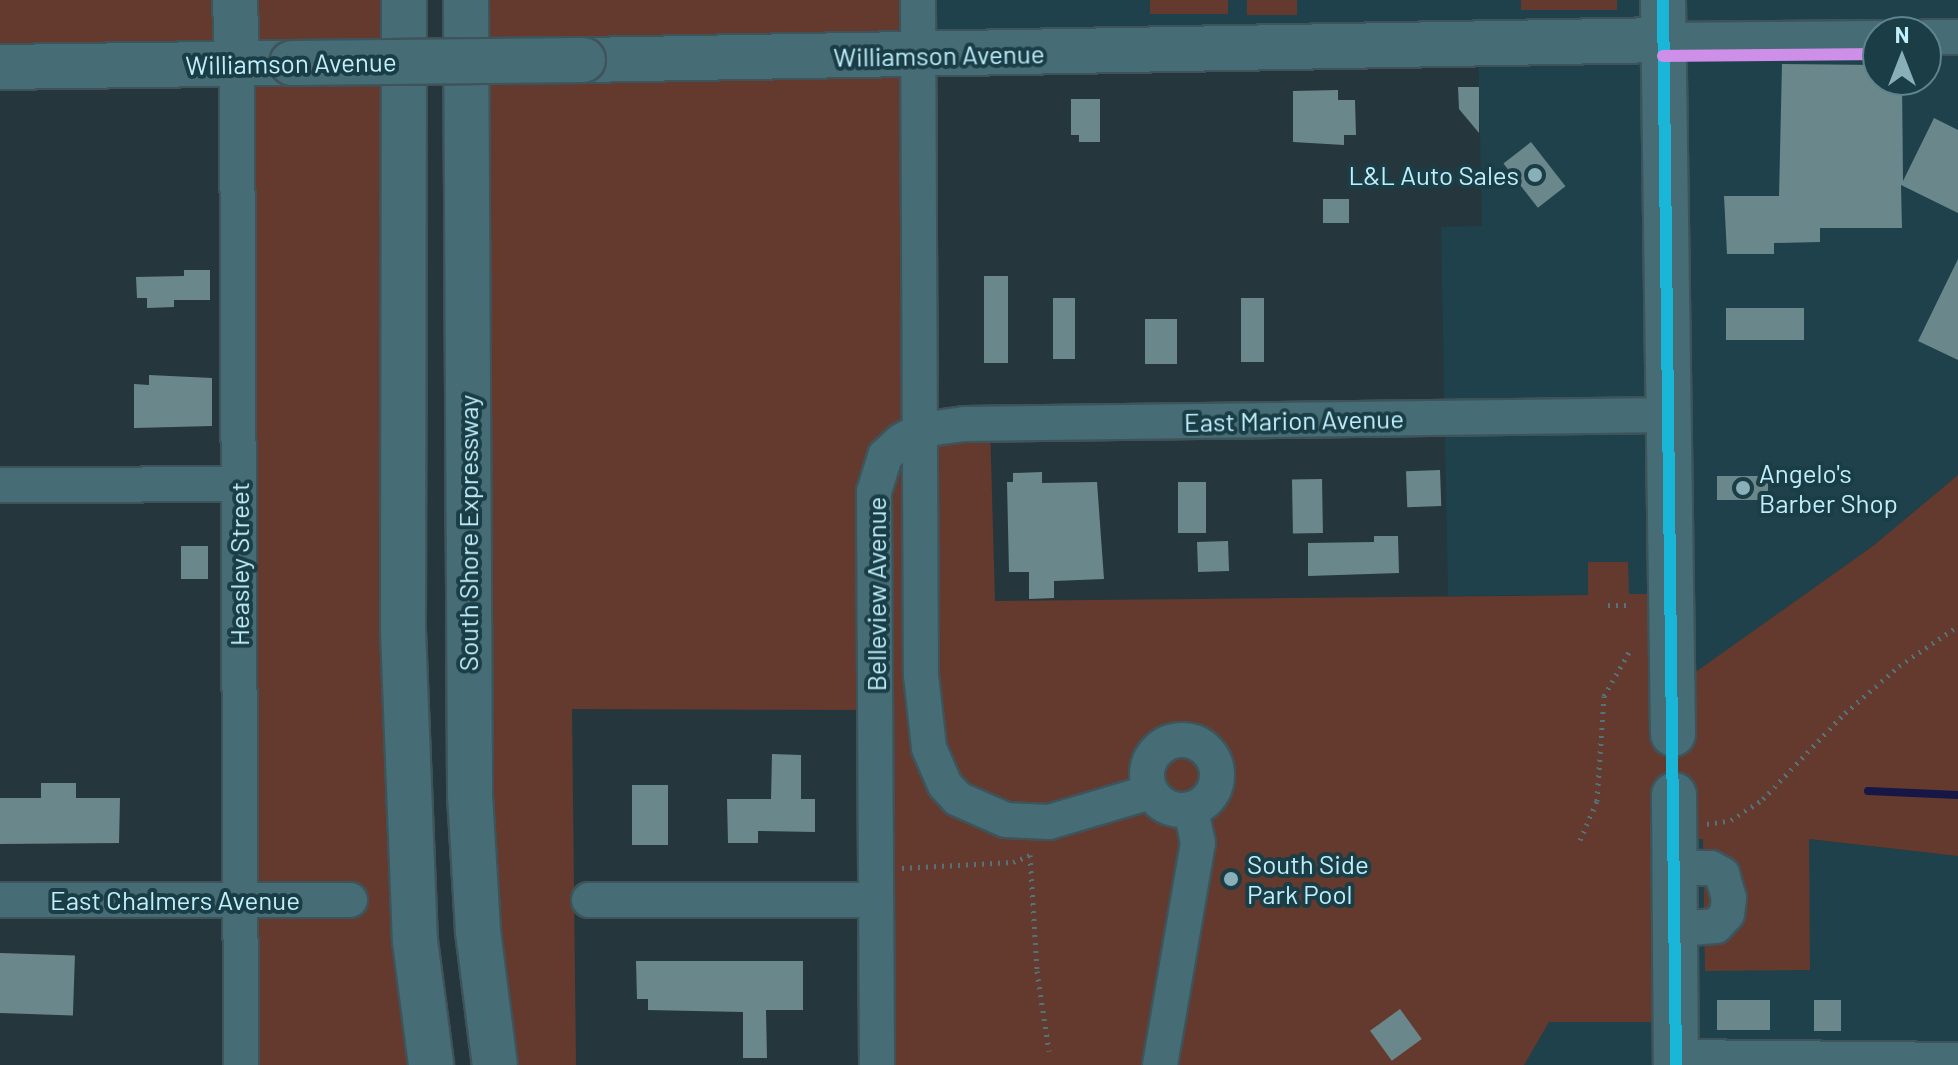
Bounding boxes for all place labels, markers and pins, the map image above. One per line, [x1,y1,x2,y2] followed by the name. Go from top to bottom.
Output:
[1348,159,1519,191] place label: L&L Auto Sales
[1526,166,1544,184] marker: L&L Auto Sales
[1759,457,1898,518] place label: Angelo's Barber Shop
[1734,479,1752,497] marker: Angelo's Barber Shop
[1247,848,1369,910] place label: South Side Park Pool
[1222,870,1240,888] marker: South Side Park Pool

